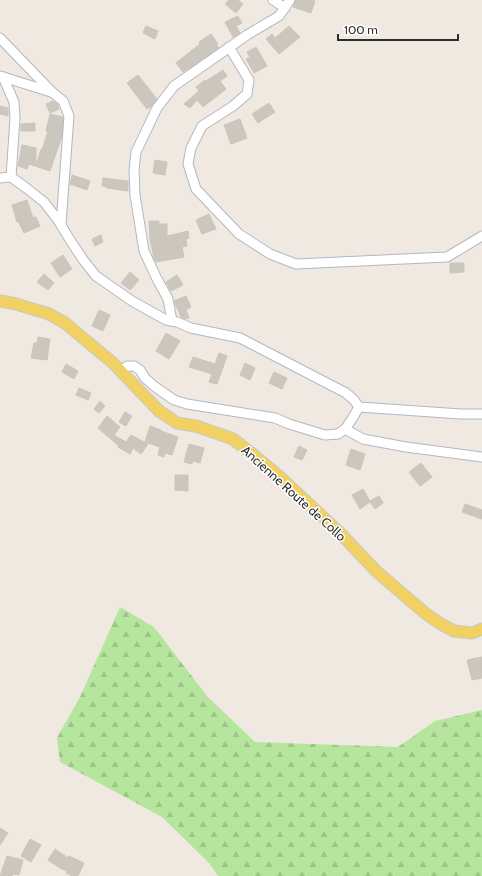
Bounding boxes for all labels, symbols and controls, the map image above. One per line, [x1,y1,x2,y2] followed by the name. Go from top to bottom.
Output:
[338,16,458,42] scale bar
[344,22,378,37] text: 100 m
[238,442,350,544] street label: Ancienne Route de Collo

